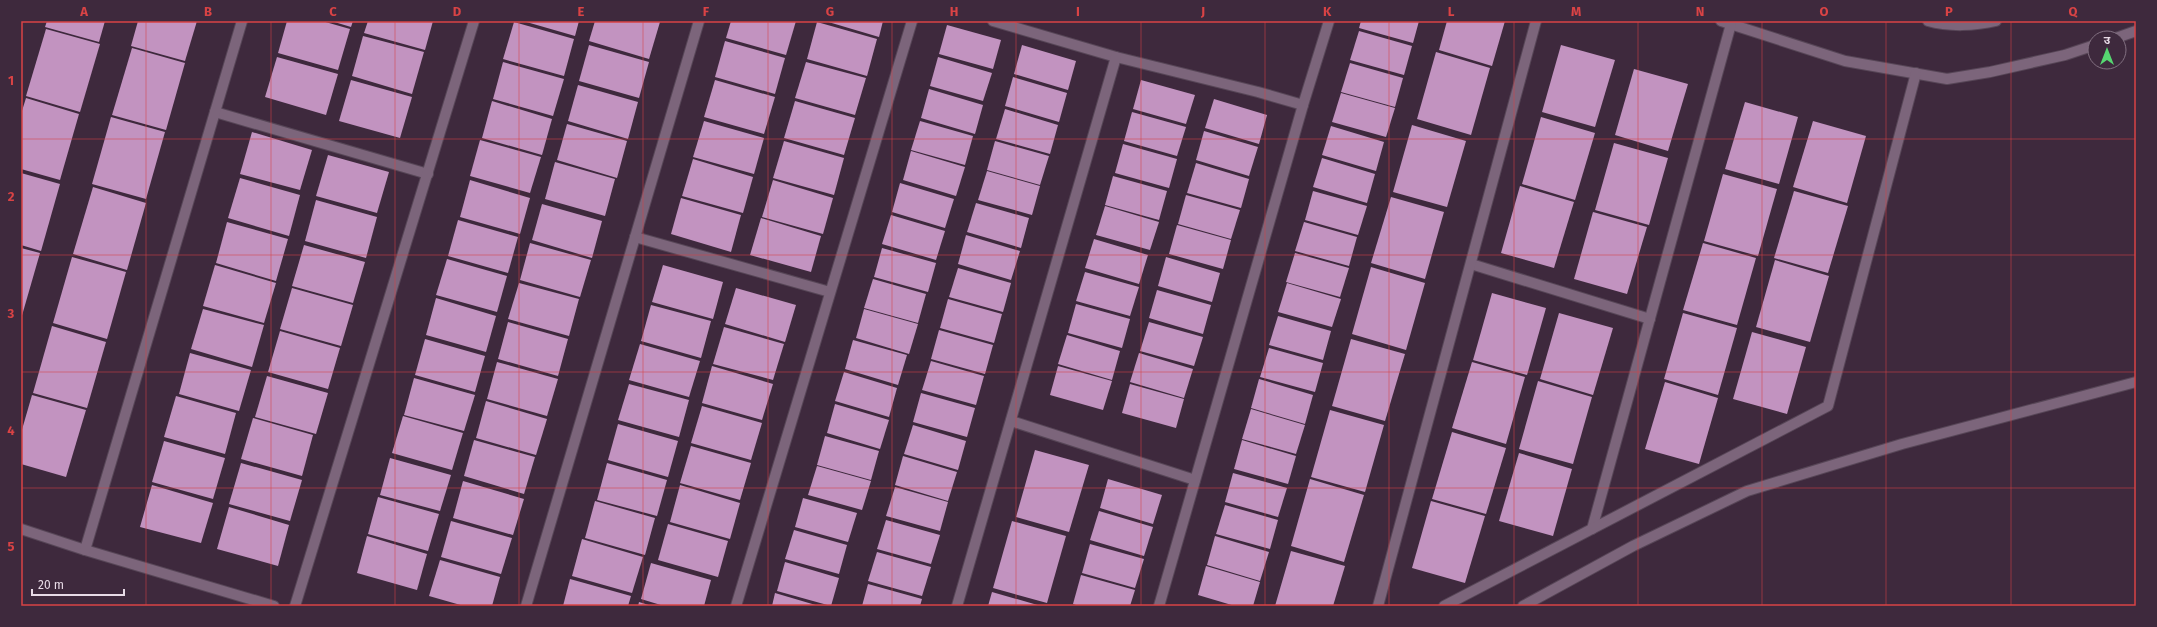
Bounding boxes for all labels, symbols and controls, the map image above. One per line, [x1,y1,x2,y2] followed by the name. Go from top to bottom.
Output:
[79,4,88,19] text: A
[204,4,212,19] text: B
[329,4,337,19] text: C
[453,4,462,19] text: D
[578,4,585,19] text: E
[703,4,710,19] text: F
[826,4,834,19] text: G
[950,4,958,19] text: H
[1076,4,1080,19] text: I
[1200,4,1205,19] text: J
[1323,4,1332,19] text: K
[1448,4,1455,19] text: L
[1571,4,1581,19] text: M
[1696,4,1704,19] text: N
[1820,4,1829,19] text: O
[1945,4,1953,19] text: P
[2069,4,2079,19] text: Q
[2087,30,2127,70] north arrow
[2104,34,2111,47] text: उ
[8,73,14,88] text: 1
[8,189,15,204] text: 2
[7,306,15,321] text: 3
[7,423,15,438] text: 4
[8,539,15,554] text: 5
[32,571,124,597] scale bar
[38,578,64,592] text: 20 m

